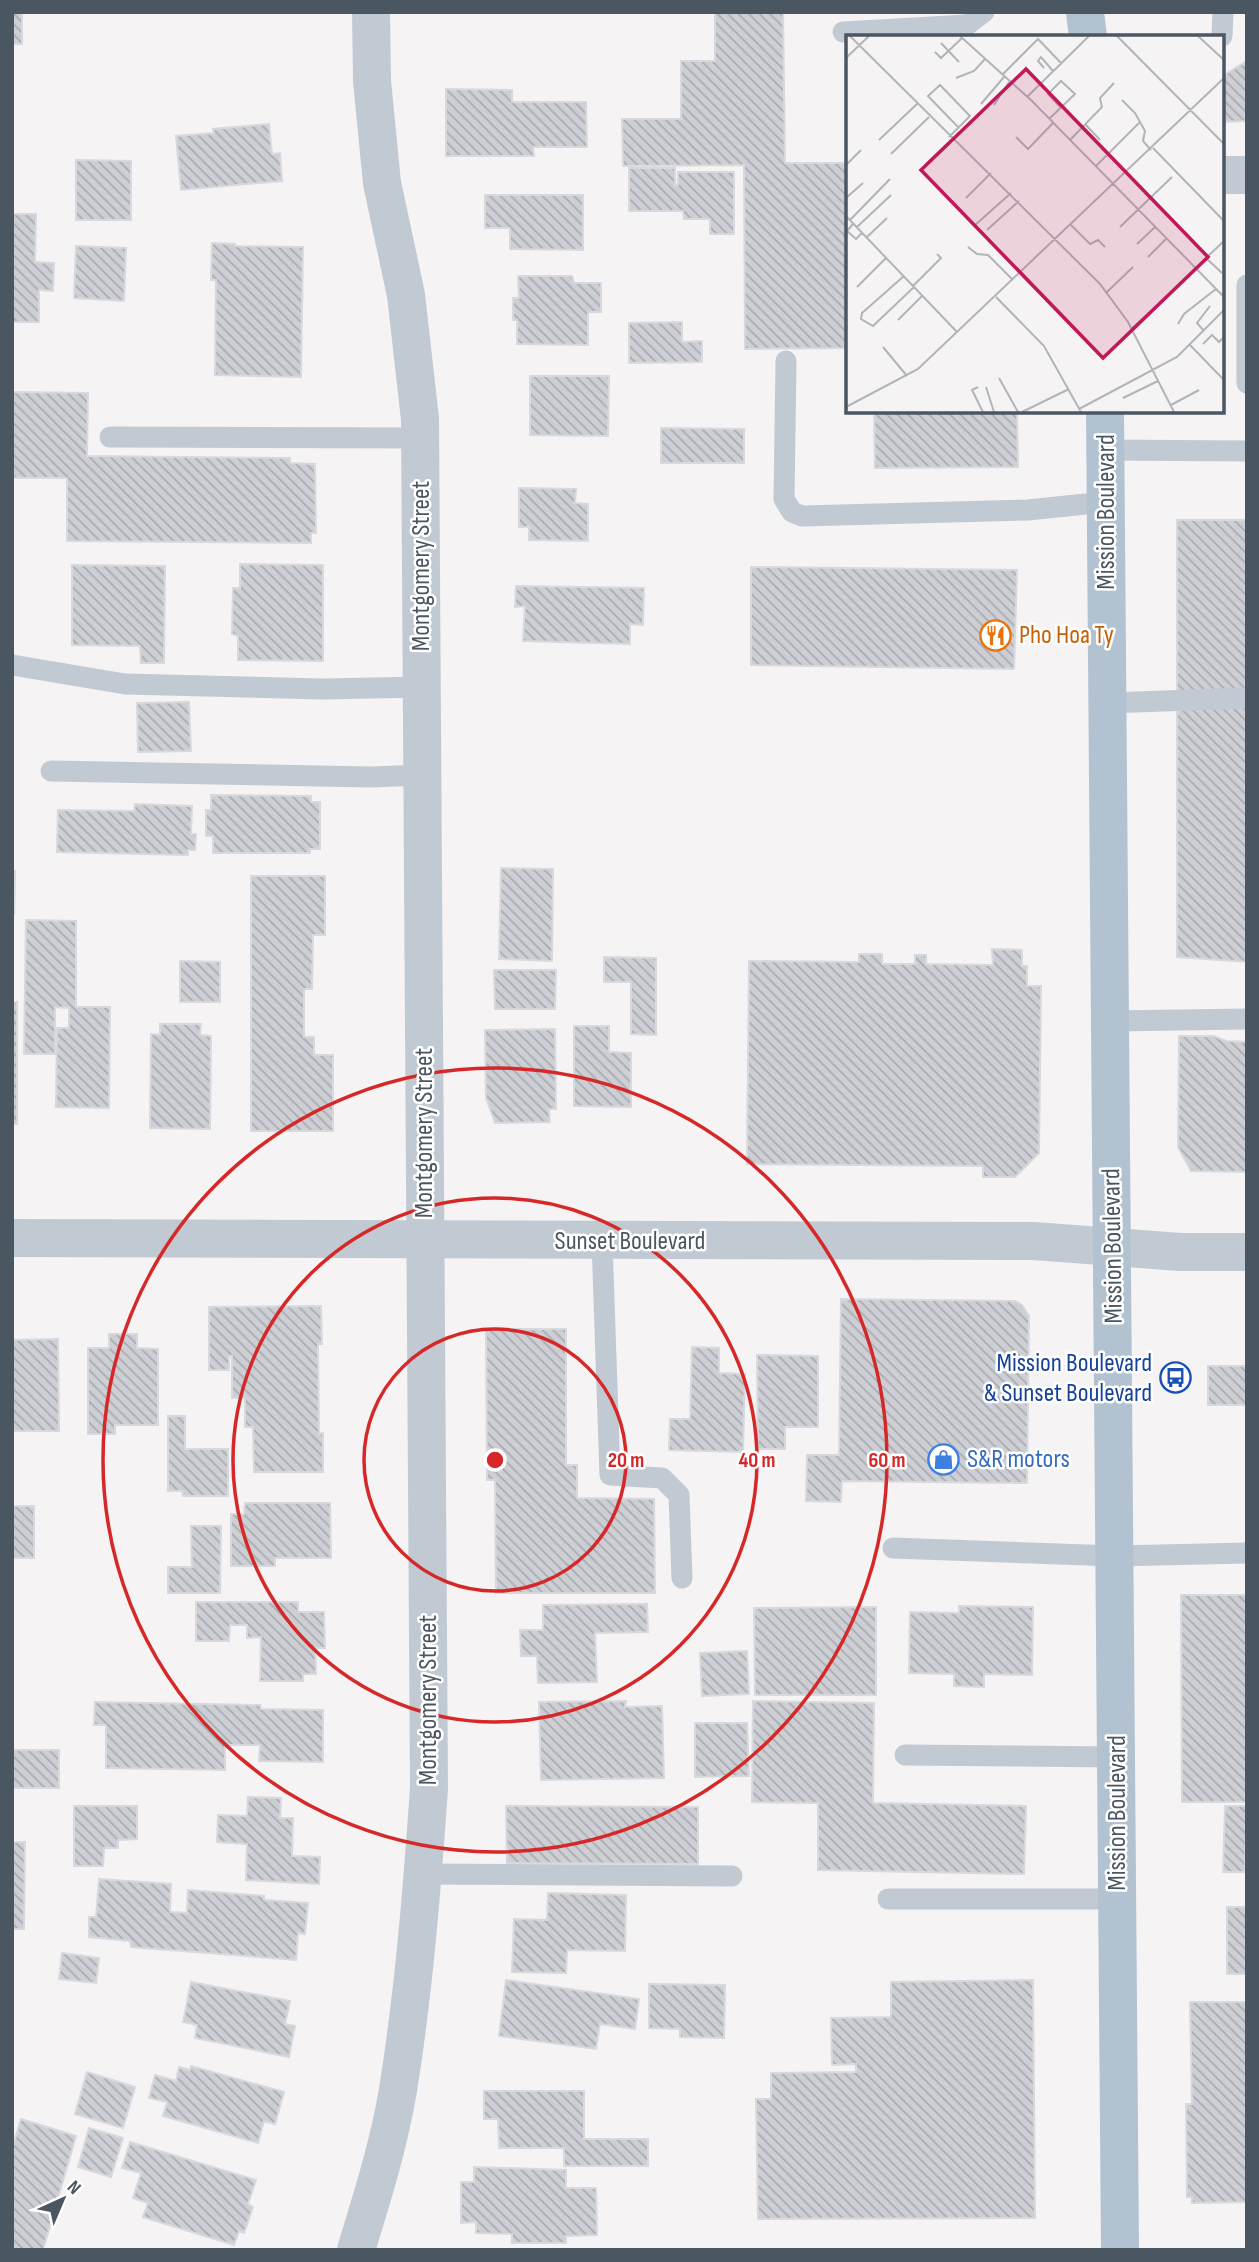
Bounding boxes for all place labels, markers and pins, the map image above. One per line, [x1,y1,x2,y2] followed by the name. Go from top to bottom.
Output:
[979,618,1013,652] restaurant icon: Pho Hoa Ty
[1019,620,1114,651] place label: Pho Hoa Ty
[984,1348,1152,1409] place label: Mission Boulevard & Sunset Boulevard
[1158,1361,1192,1395] bus stop icon: Mission Boulevard & Sunset Boulevard
[927,1442,961,1476] shop icon: S&R motors
[967,1444,1070,1475] place label: S&R motors
[483,1448,507,1472] centre of rings

